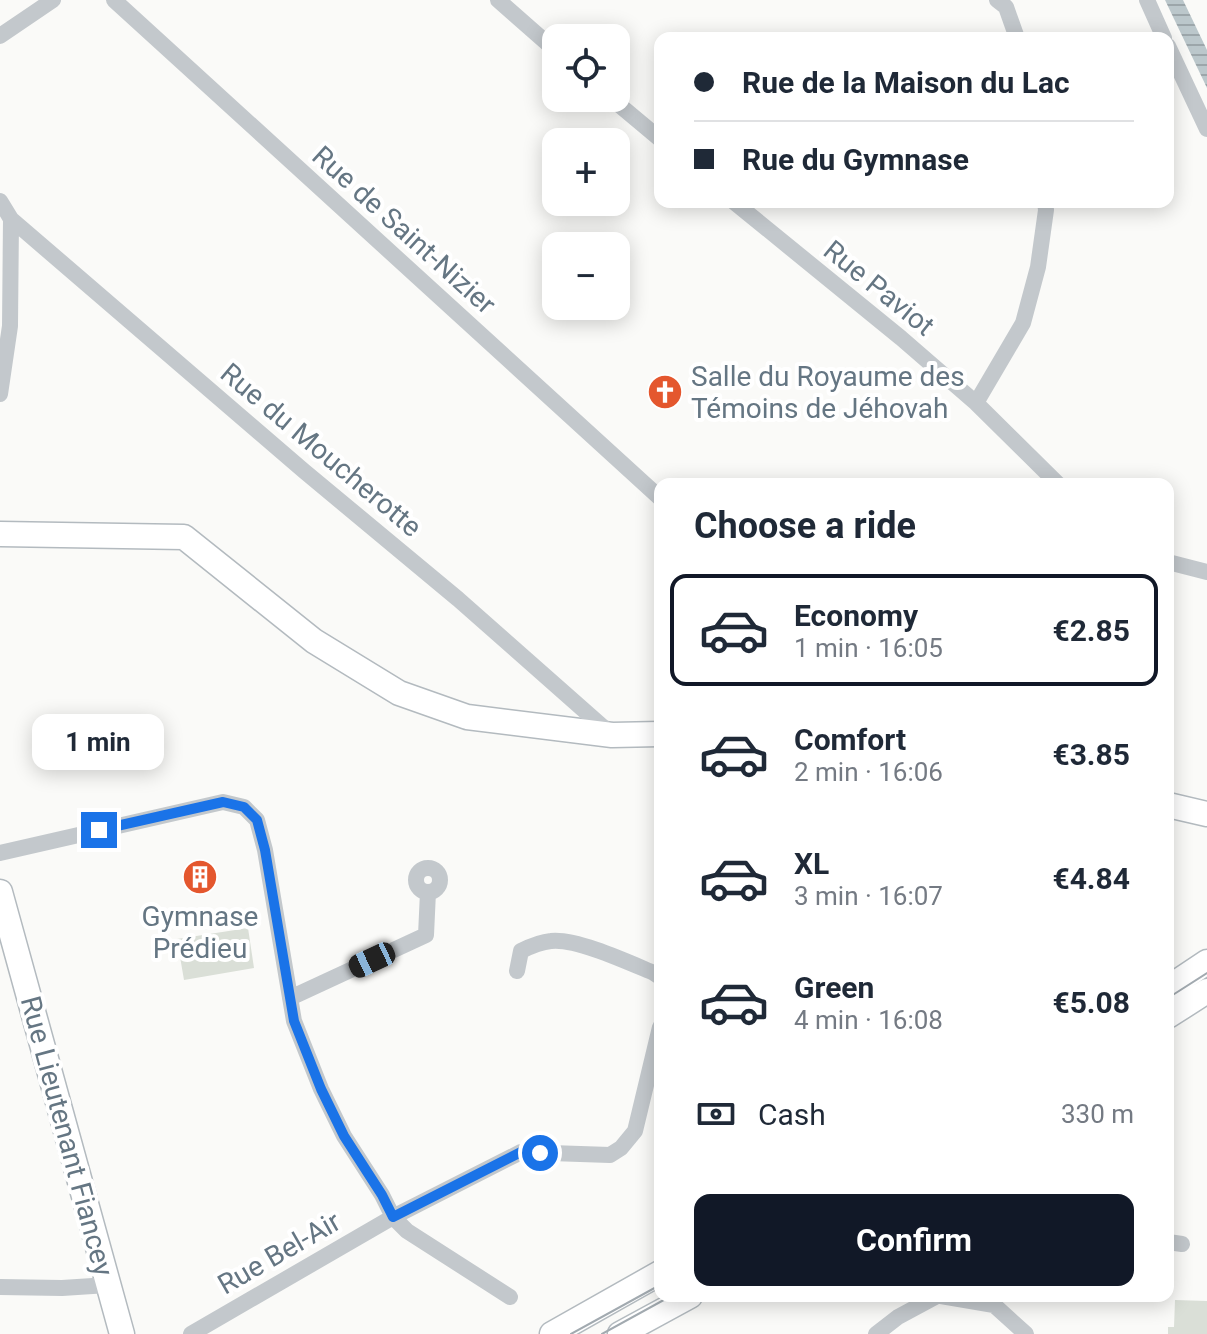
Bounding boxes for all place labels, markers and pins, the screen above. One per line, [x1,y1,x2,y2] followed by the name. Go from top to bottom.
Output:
[691,360,965,425] place label: Salle du Royaume des Témoins de Jéhovah
[646,373,684,411] church icon: Salle du Royaume des Témoins de Jéhovah
[181,858,219,896] building icon: Gymnase Prédieu
[142,900,258,965] place label: Gymnase Prédieu

